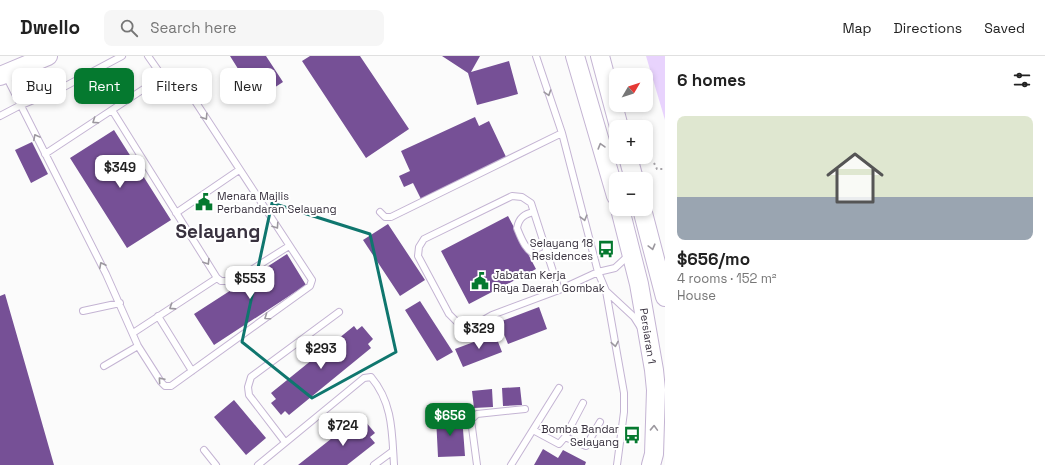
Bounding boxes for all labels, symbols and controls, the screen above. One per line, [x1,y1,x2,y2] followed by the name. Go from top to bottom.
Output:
[104,10,384,46] search box
[20,15,80,40] text: Dwello
[118,17,140,39] icon: search
[150,18,237,37] text: Search here
[842,19,872,37] text: Map
[894,19,962,37] text: Directions
[984,19,1025,37] text: Saved
[12,68,66,104] chip: Buy
[74,68,134,104] chip: Rent
[142,68,212,104] chip: Filters
[220,68,276,104] chip: New
[609,68,653,112] north arrow
[609,68,653,216] map controls
[677,69,746,91] text: 6 homes
[1011,69,1033,91] icon: filters
[544,89,552,96] one-way arrow
[200,113,208,120] one-way arrow
[92,116,99,123] one-way arrow
[609,120,653,164] button: +
[33,134,40,142] one-way arrow
[597,142,606,149] one-way arrow
[819,142,891,214] icon: home
[96,155,144,189] pin: $349
[104,159,136,176] text: $349
[609,172,653,216] button: −
[217,189,337,216] place label: Menara Majlis Perbandaran Selayang
[194,192,214,212] public building icon: Menara Majlis Perbandaran Selayang
[579,214,588,221] one-way arrow
[176,219,260,244] district label: Selayang
[271,222,279,229] one-way arrow
[530,236,593,263] place label: Selayang 18 Residences
[596,239,616,259] bus stop icon: Selayang 18 Residences
[647,243,655,250] one-way arrow
[677,248,750,270] text: $656/mo
[202,258,209,265] one-way arrow
[99,262,107,270] one-way arrow
[226,266,274,300] pin: $553
[493,268,605,295] place label: Jabatan Kerja Raya Daerah Gombak
[234,270,266,287] text: $553
[677,270,777,287] text: 4 rooms · 152 m²
[470,271,490,291] public building icon: Jabatan Kerja Raya Daerah Gombak
[677,287,716,304] text: House
[169,302,176,310] one-way arrow
[637,307,659,365] street label: Persiaran 1
[264,312,271,320] one-way arrow
[455,316,503,350] pin: $329
[463,320,495,337] text: $329
[297,336,345,370] pin: $293
[305,340,337,357] text: $293
[610,341,619,347] one-way arrow
[159,378,166,385] one-way arrow
[426,403,474,437] pin: $656
[434,407,466,424] text: $656
[319,413,367,447] pin: $724
[328,417,358,434] text: $724
[541,422,619,449] place label: Bomba Bandar Selayang
[622,425,642,445] bus stop icon: Bomba Bandar Selayang
[650,425,658,431] one-way arrow

